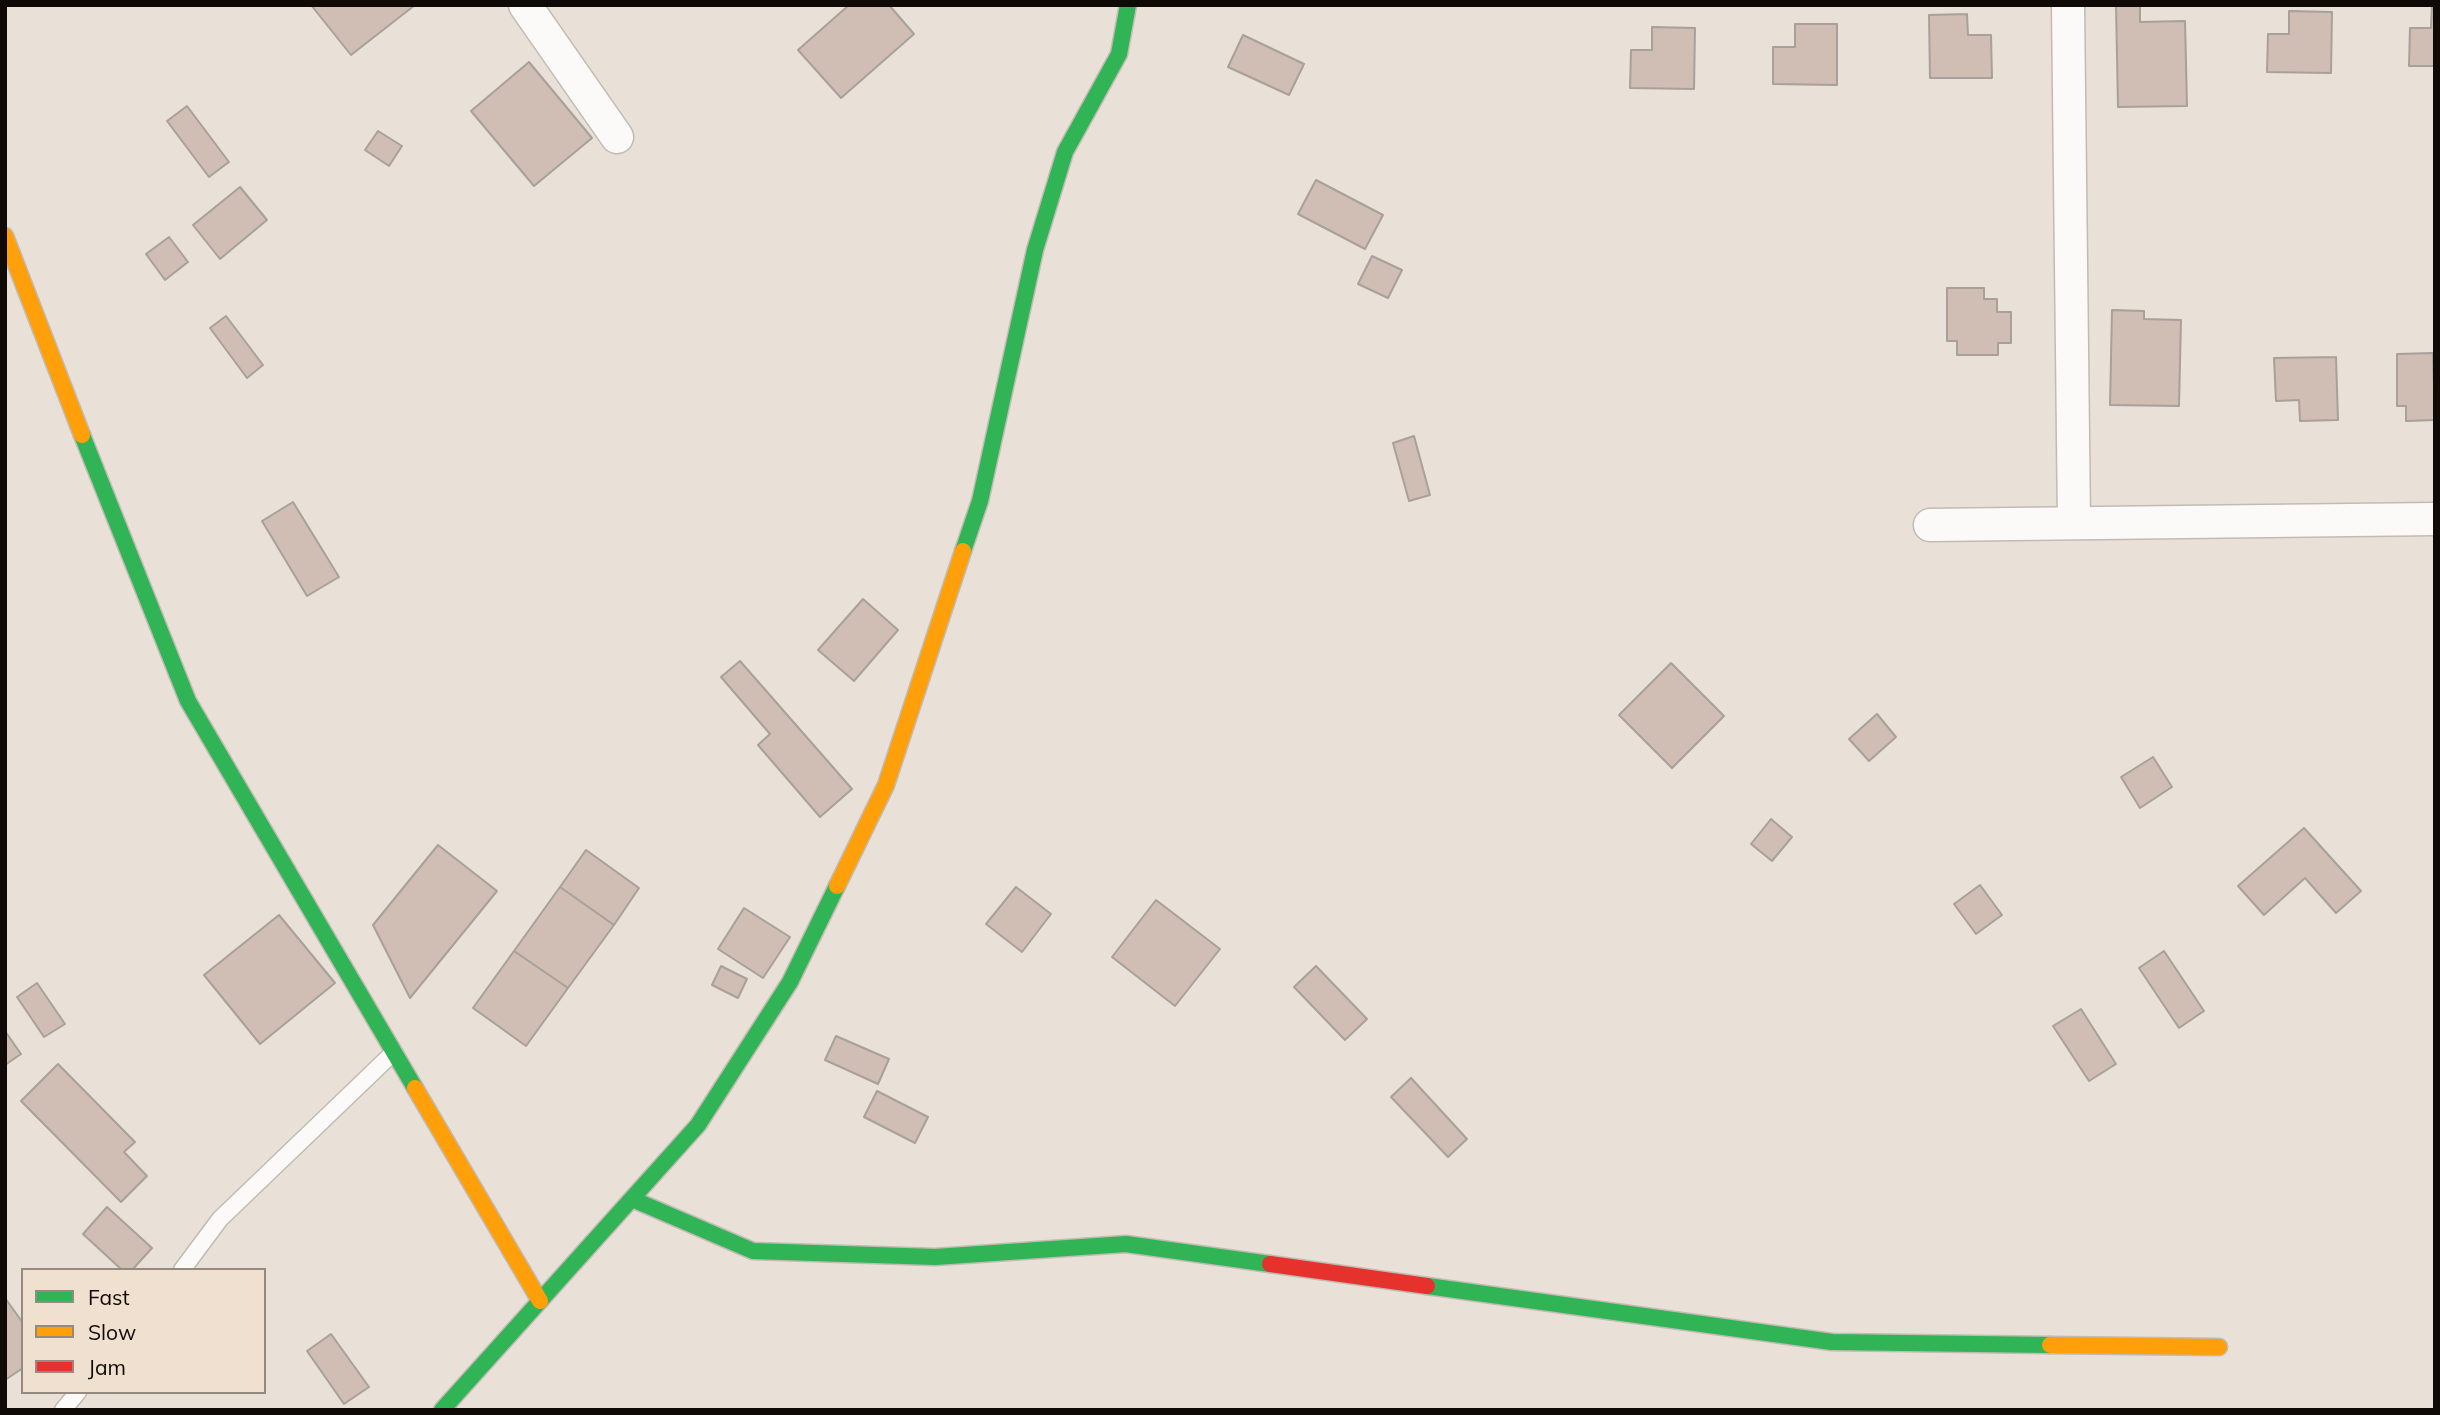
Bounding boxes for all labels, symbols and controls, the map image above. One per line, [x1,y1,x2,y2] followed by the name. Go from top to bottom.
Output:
[21,1268,266,1394] legend
[88,1284,130,1310] text: Fast
[88,1319,136,1345] text: Slow
[88,1354,126,1380] text: Jam

